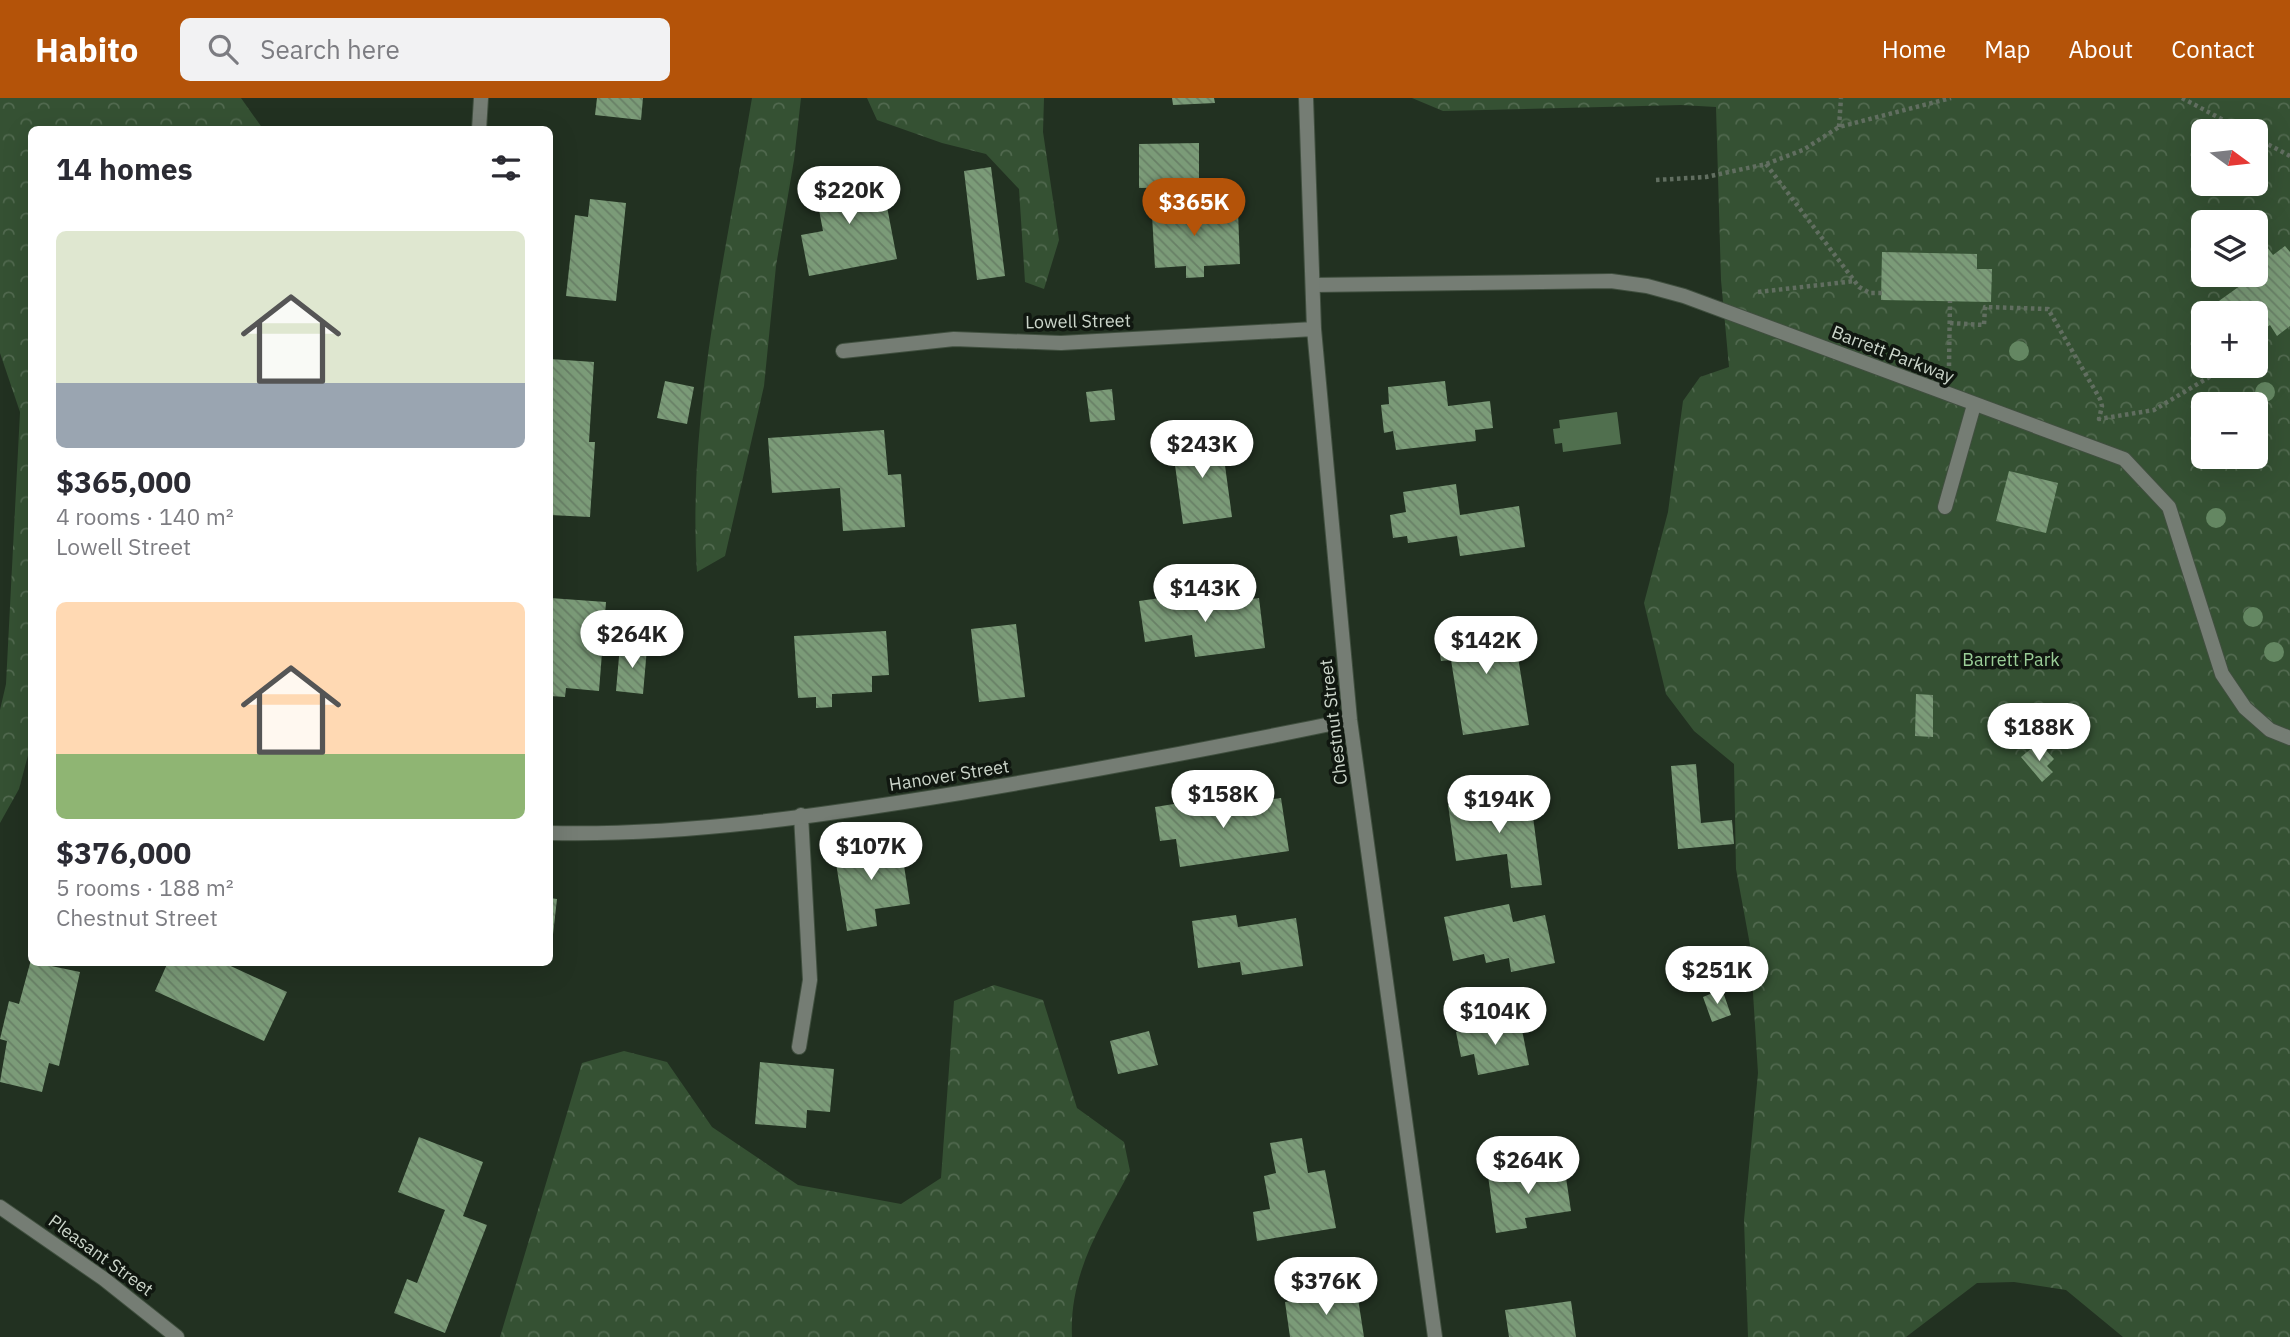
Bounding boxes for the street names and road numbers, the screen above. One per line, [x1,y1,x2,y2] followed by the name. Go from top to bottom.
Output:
[1025,309,1131,333] street label: Lowell Street
[1828,320,1958,388] street label: Barrett Parkway
[1314,658,1352,786] street label: Chestnut Street
[887,754,1011,796] street label: Hanover Street
[44,1209,158,1301] street label: Pleasant Street

